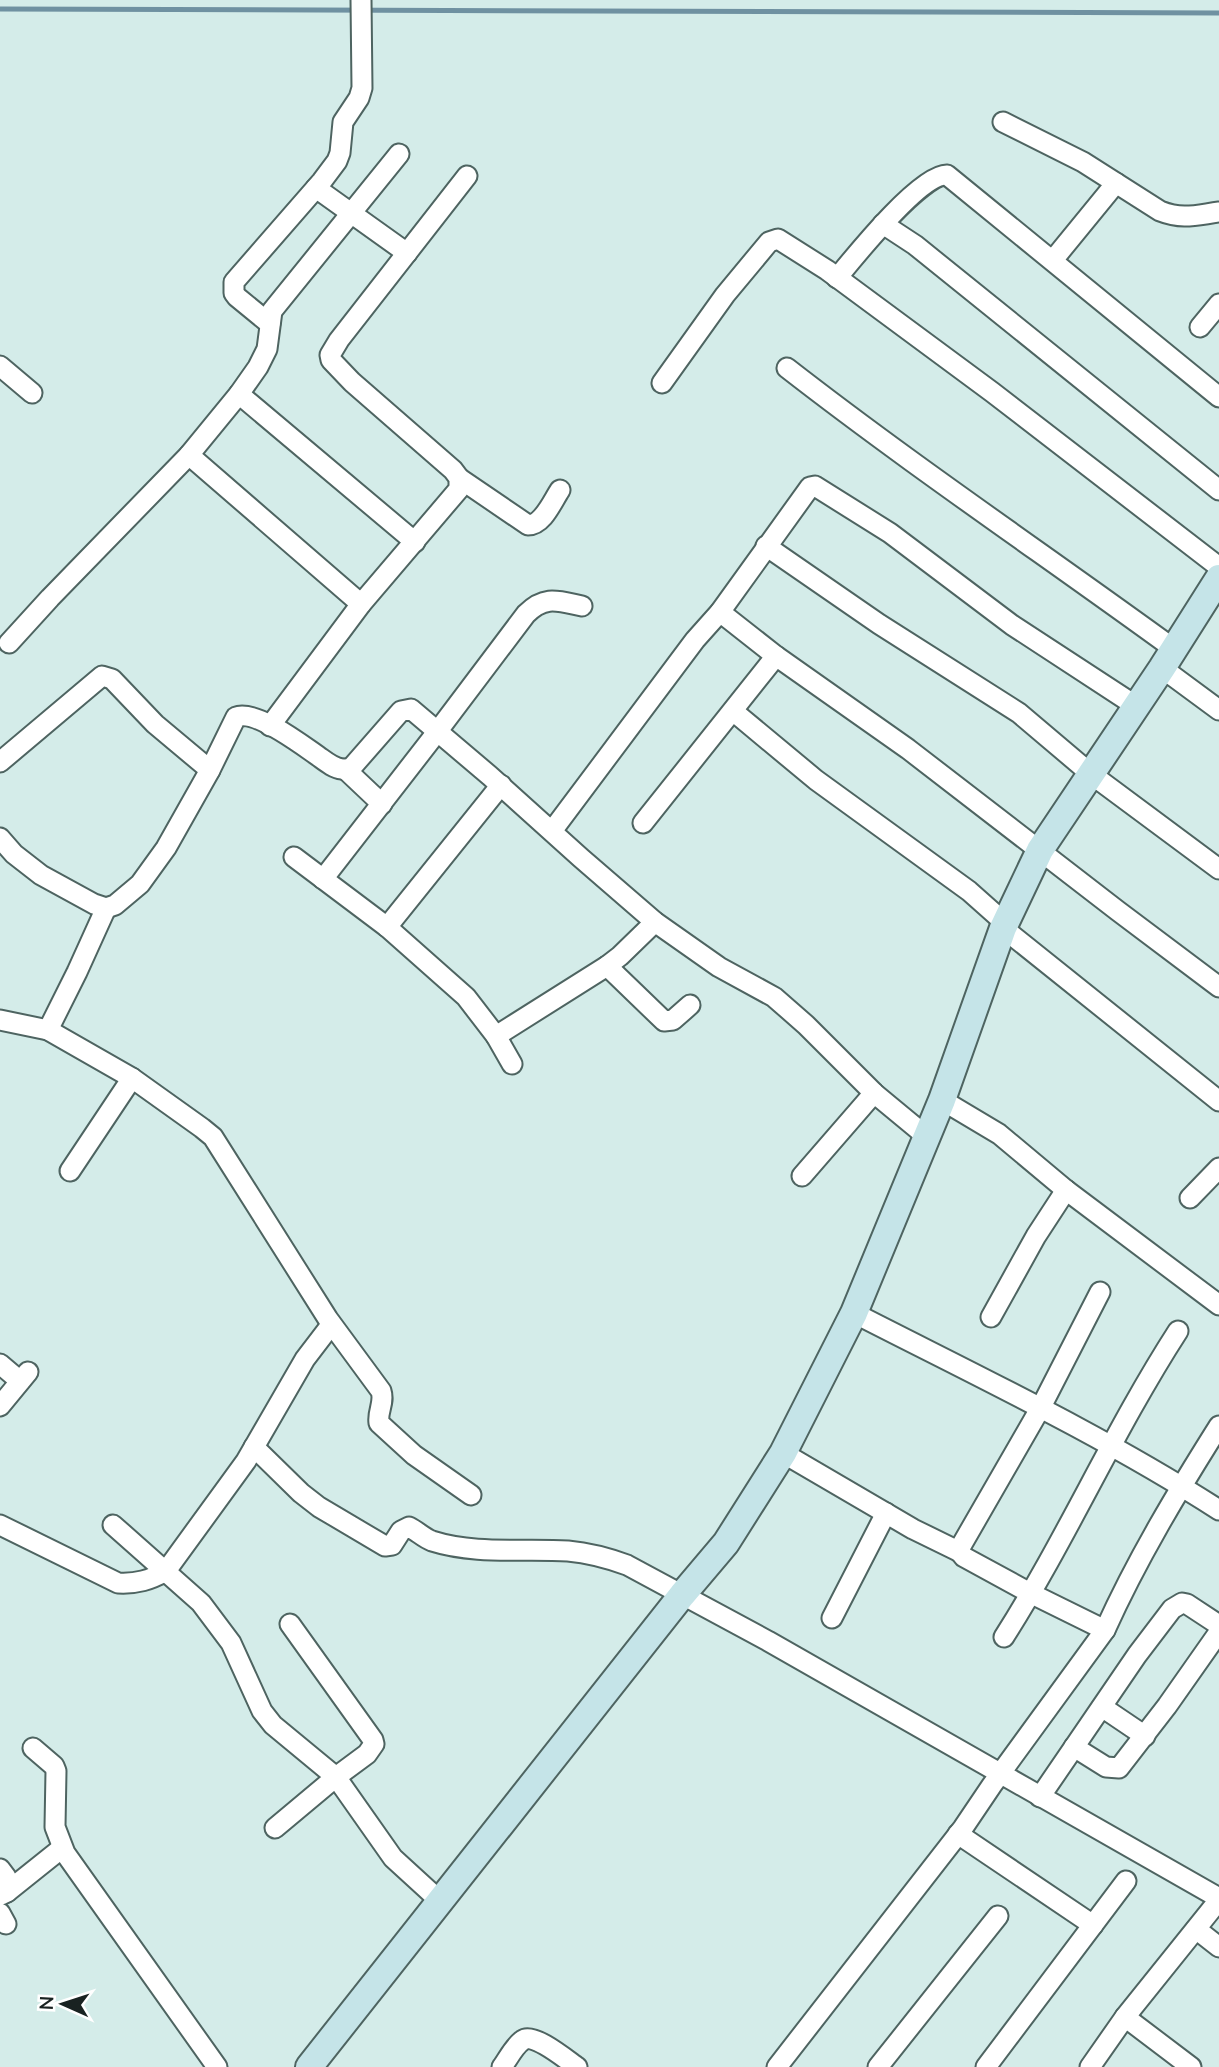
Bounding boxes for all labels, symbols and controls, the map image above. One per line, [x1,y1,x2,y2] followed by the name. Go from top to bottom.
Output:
[28,1969,98,2039] north arrow
[34,1995,60,2011] text: N

